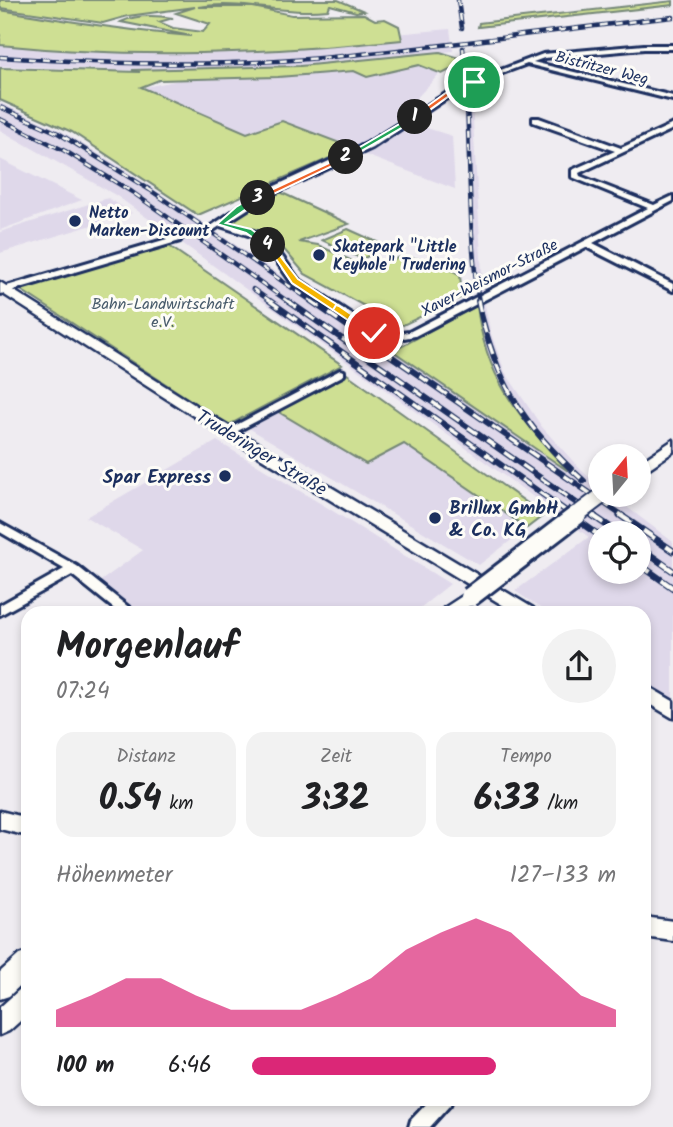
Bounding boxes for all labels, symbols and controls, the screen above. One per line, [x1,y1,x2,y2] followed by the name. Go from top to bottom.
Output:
[552,45,651,92] street label: Bistritzer Weg
[444,52,504,112] pin
[455,63,493,101] icon: arrive
[398,100,432,134] pin: 1
[412,101,417,131] text: 1
[328,140,364,174] pin: 2
[340,141,351,171] text: 2
[240,180,276,216] pin: 3
[252,182,263,212] text: 3
[89,201,210,244] place label: Netto Marken-Discount
[67,213,83,229] marker: Netto Marken-Discount
[250,228,286,262] pin: 4
[262,229,273,259] text: 4
[417,233,563,324] street label: Xaver-Weismor-Straße
[333,235,466,278] place label: Skatepark "Little Keyhole" Trudering
[311,247,327,263] marker: Skatepark "Little Keyhole" Trudering
[91,292,235,335] park label: Bahn-Landwirtschaft e.V.
[344,303,404,363] pin
[355,314,393,352] icon: check
[190,403,333,505] street label: Truderinger Straße
[588,444,651,508] north arrow
[588,444,651,584] map controls
[103,463,211,493] place label: Spar Express
[217,468,233,484] marker: Spar Express
[449,494,558,546] place label: Brillux GmbH & Co. KG
[427,510,443,526] marker: Brillux GmbH & Co. KG
[588,521,651,584] button: locate
[56,618,238,678] text: Morgenlauf
[542,629,616,703] button: share
[56,674,110,710] text: 07:24
[116,742,176,772] text: Distanz
[320,742,352,772] text: Zeit
[500,742,552,772] text: Tempo
[99,772,162,828] text: 0.54
[302,772,370,828] text: 3:32
[474,772,540,828] text: 6:33
[162,789,193,819] text: km
[540,789,578,819] text: /km
[56,858,172,894] text: Höhenmeter
[510,858,616,894] text: 127–133 m
[56,1048,114,1084] text: 100 m
[168,1048,212,1084] text: 6:46

